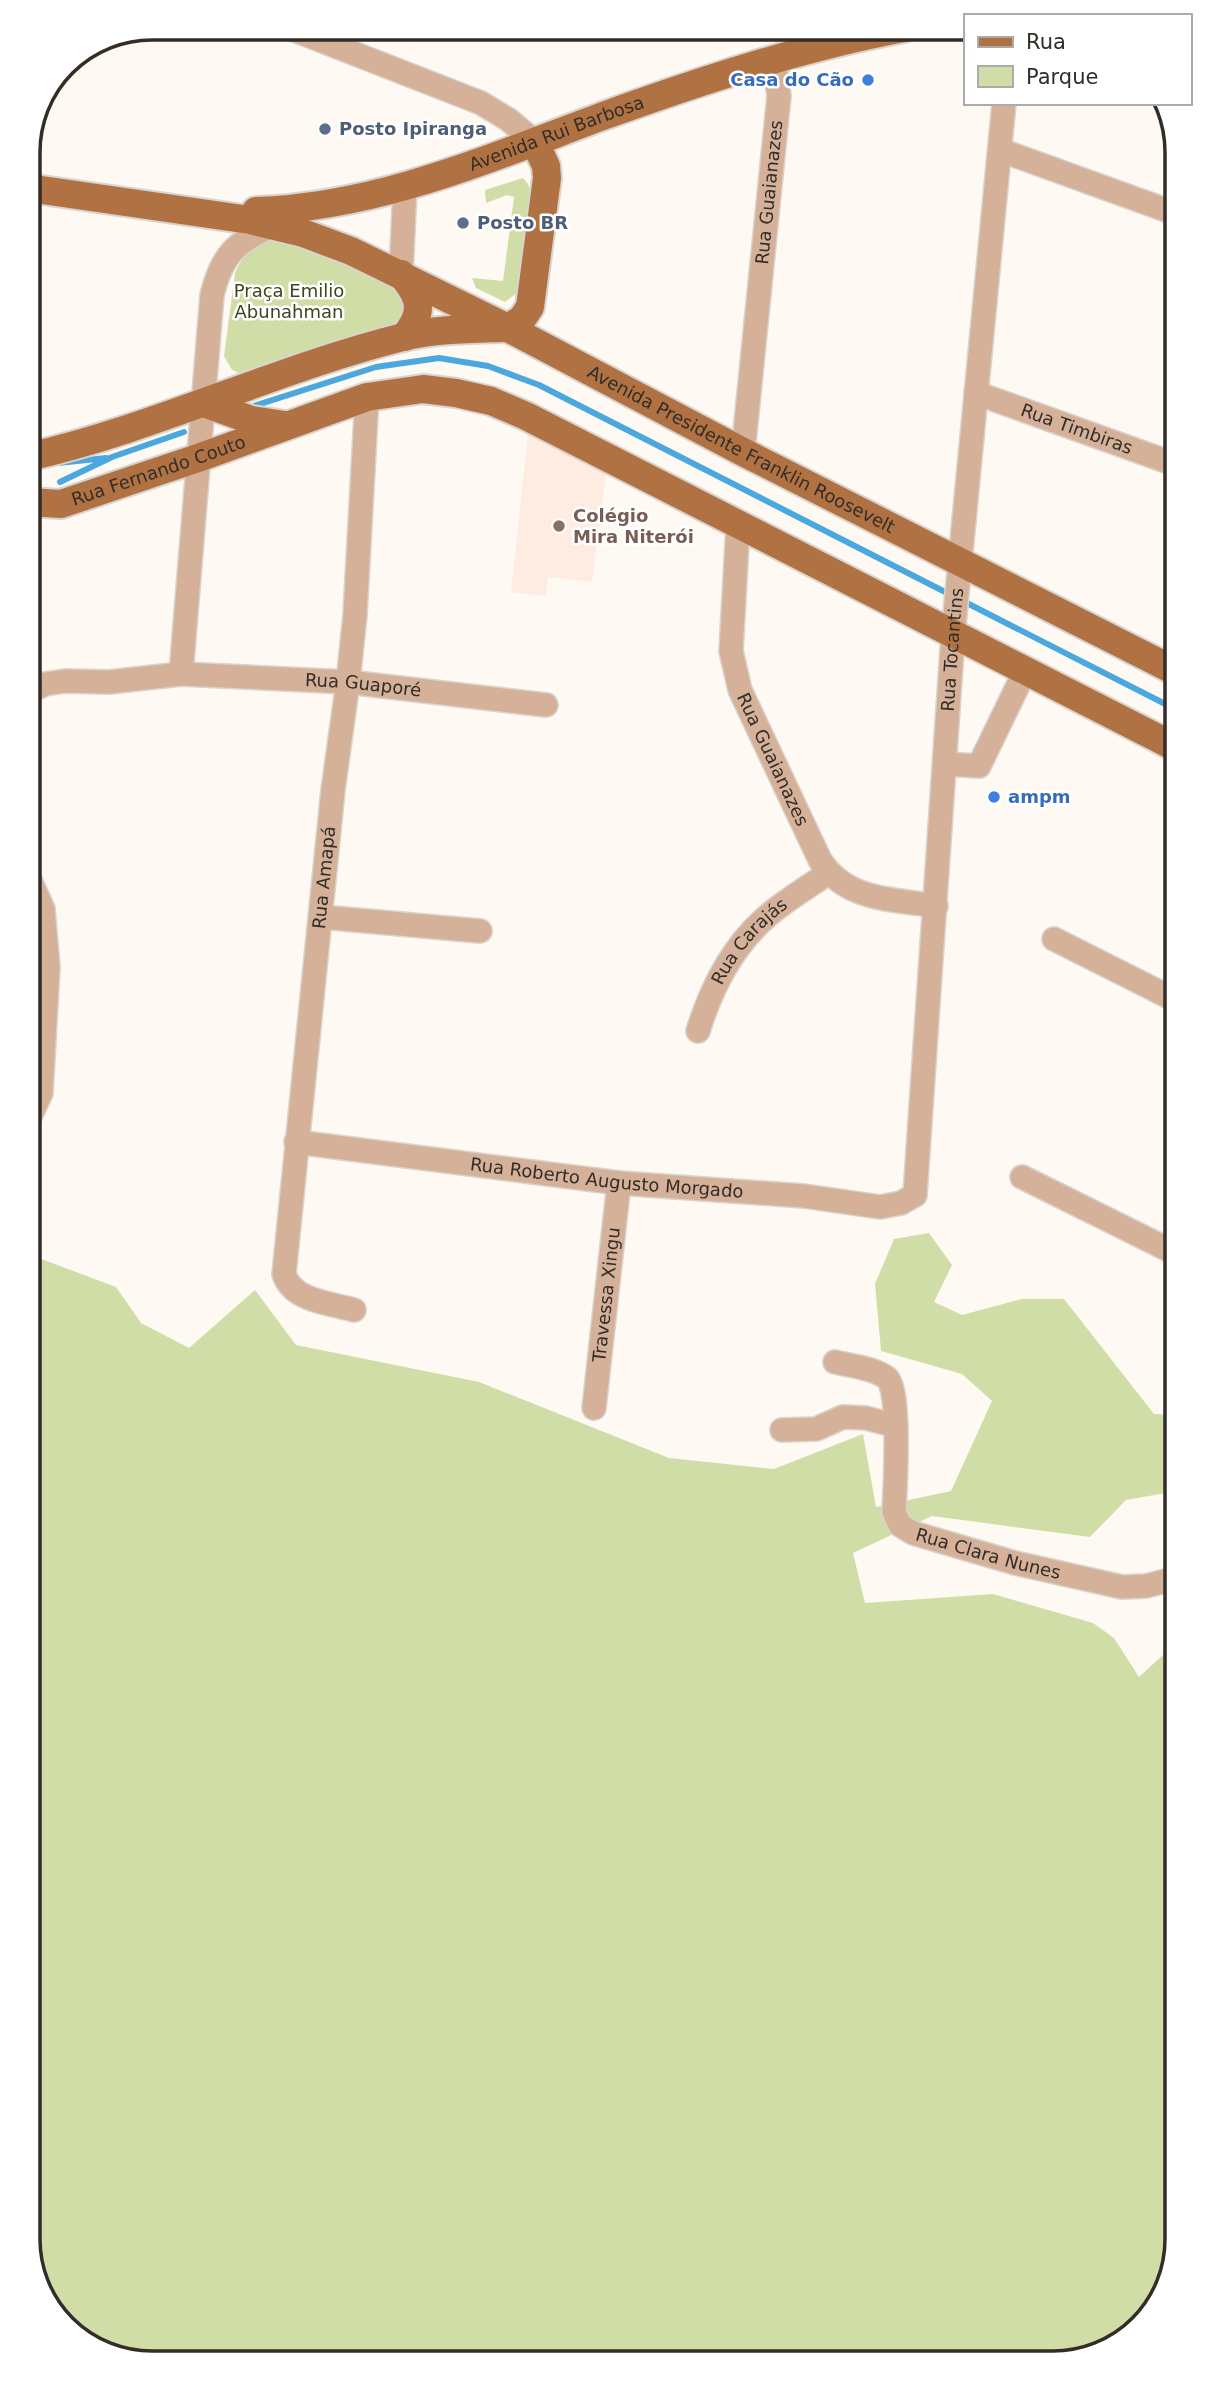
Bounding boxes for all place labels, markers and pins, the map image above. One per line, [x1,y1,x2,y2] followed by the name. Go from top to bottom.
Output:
[730,69,854,90] place label: Casa do Cão
[860,72,876,88] marker: Casa do Cão
[339,118,487,139] place label: Posto Ipiranga
[317,121,333,137] marker: Posto Ipiranga
[477,212,568,233] place label: Posto BR
[455,215,471,231] marker: Posto BR
[573,505,694,547] place label: Colégio Mira Niterói
[551,518,567,534] marker: Colégio Mira Niterói
[1008,786,1071,807] place label: ampm
[986,789,1002,805] marker: ampm

